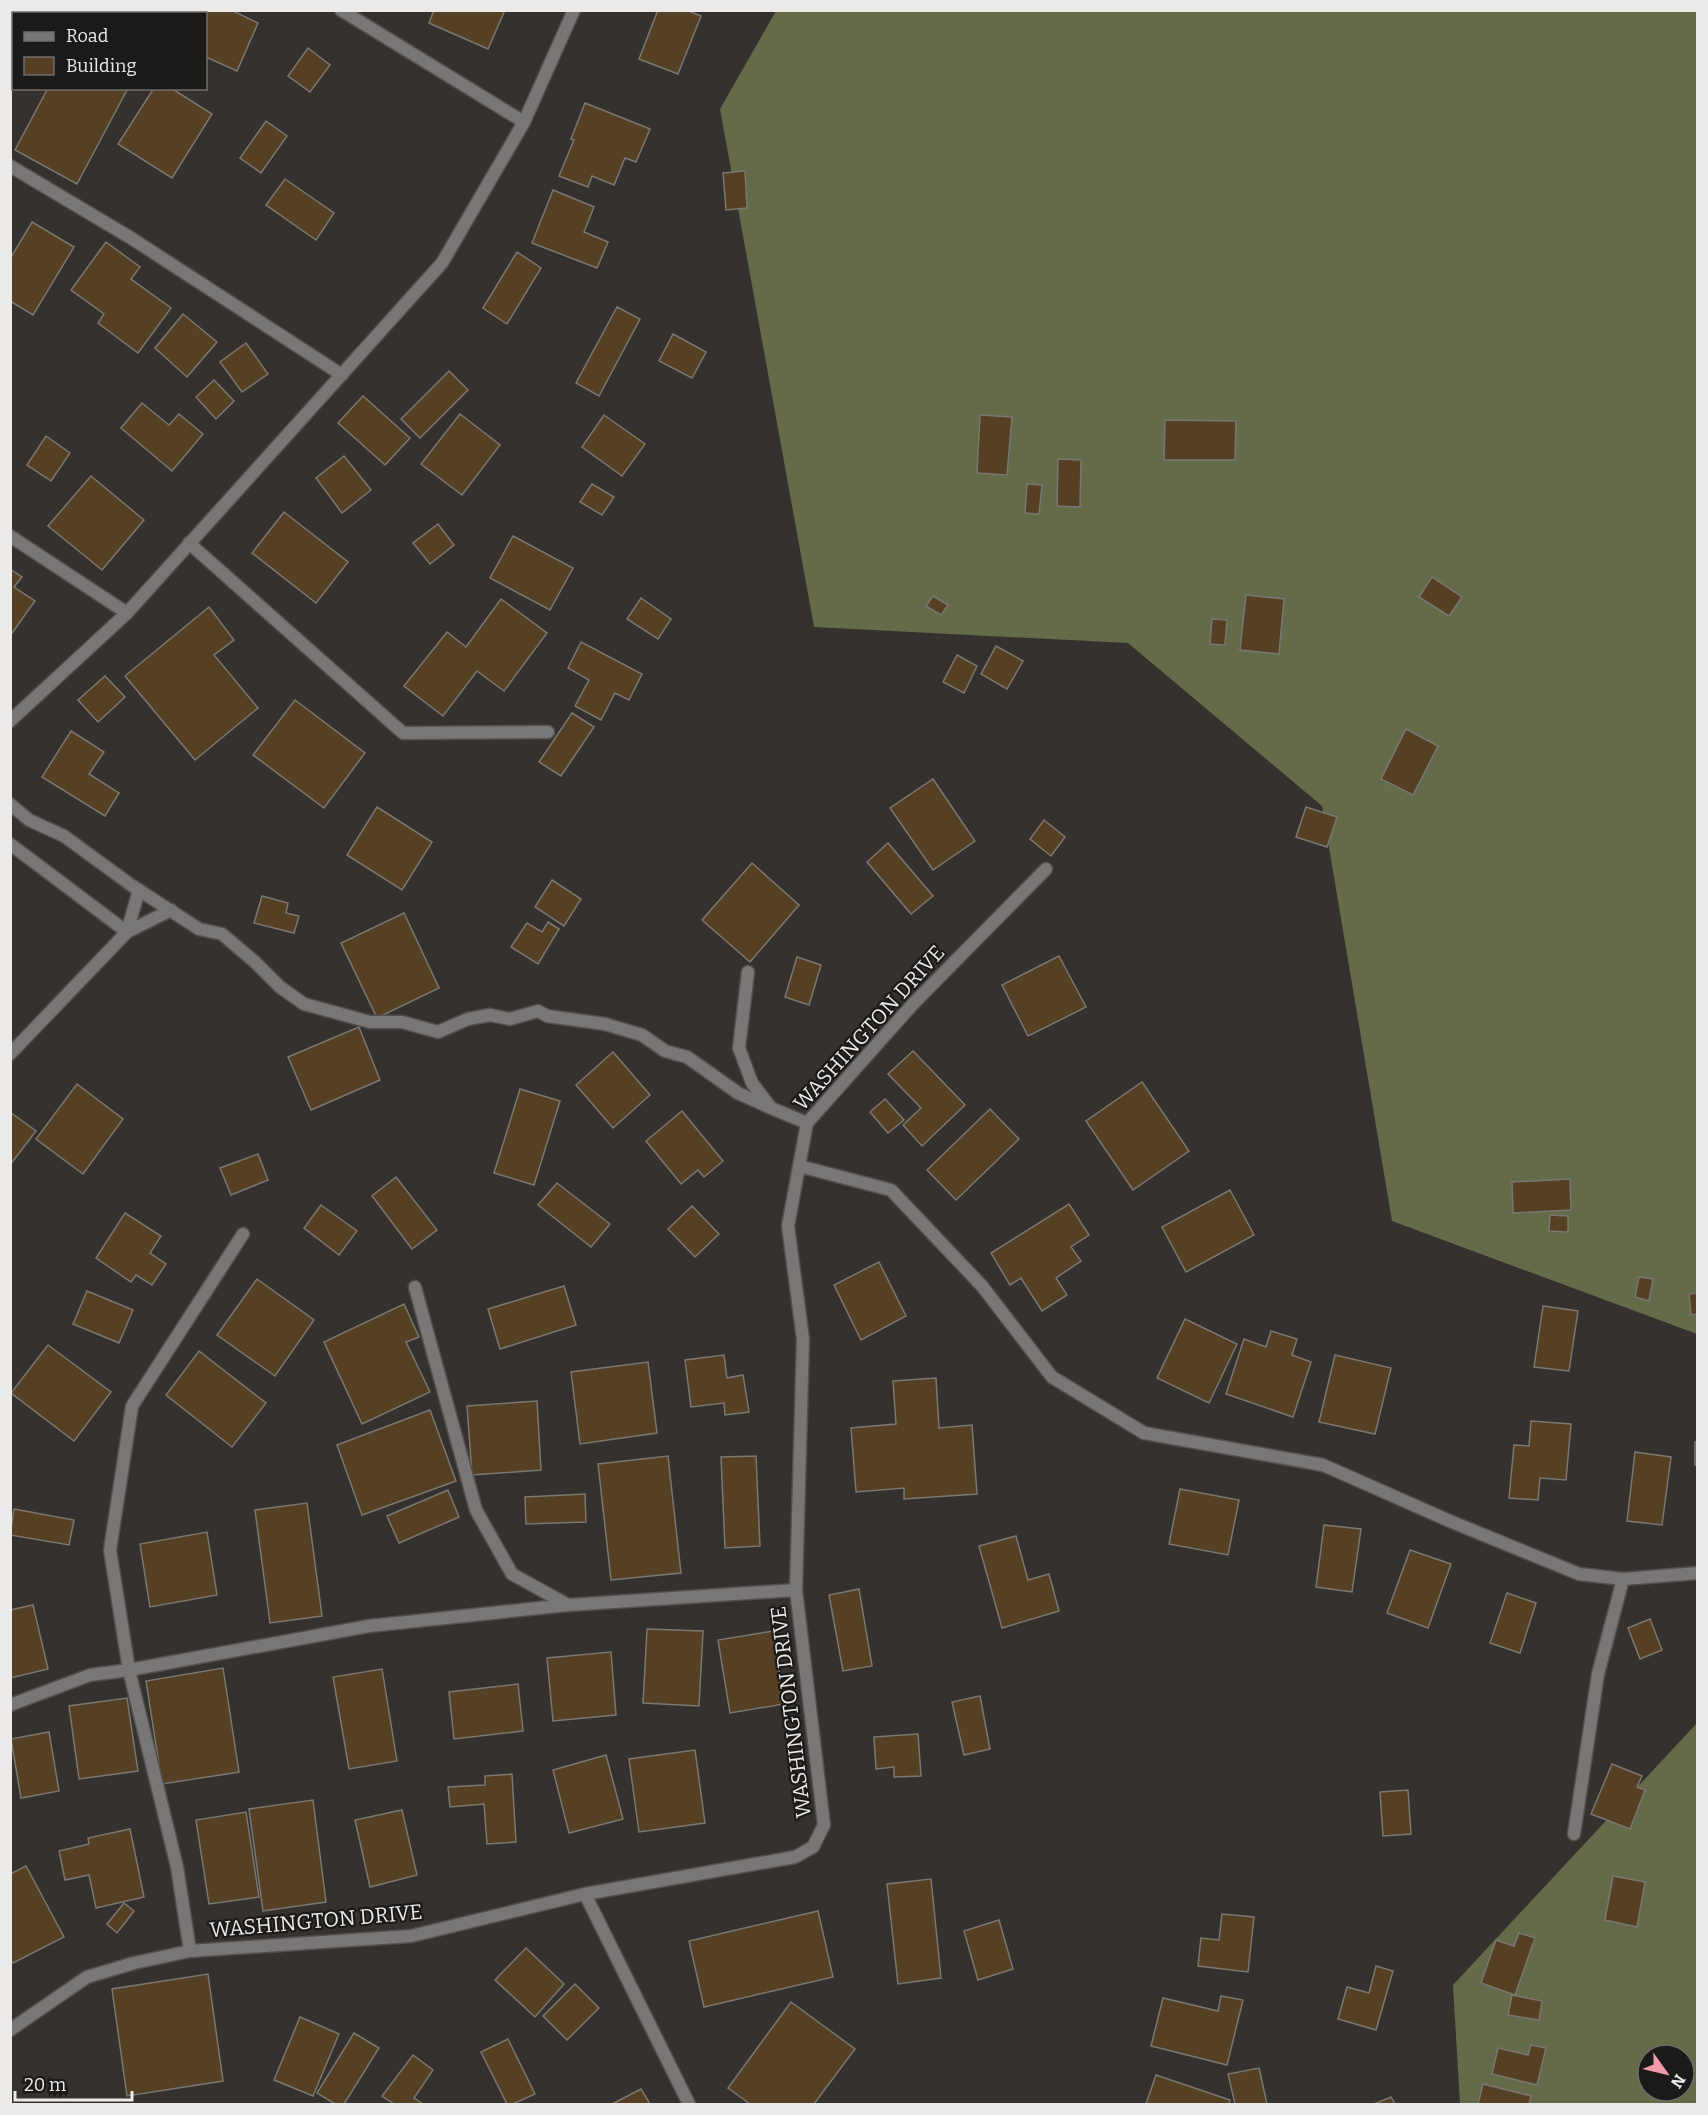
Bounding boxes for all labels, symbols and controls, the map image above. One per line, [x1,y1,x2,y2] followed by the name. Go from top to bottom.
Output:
[12,12,207,90] legend
[66,25,109,47] text: Road
[66,55,137,77] text: Building
[788,940,950,1116] street label: WASHINGTON DRIVE
[765,1604,817,1820] street label: WASHINGTON DRIVE
[209,1899,423,1943] street label: WASHINGTON DRIVE
[1636,2043,1696,2103] north arrow
[15,2064,132,2102] scale bar
[1667,2071,1689,2092] text: N
[24,2074,66,2096] text: 20 m

